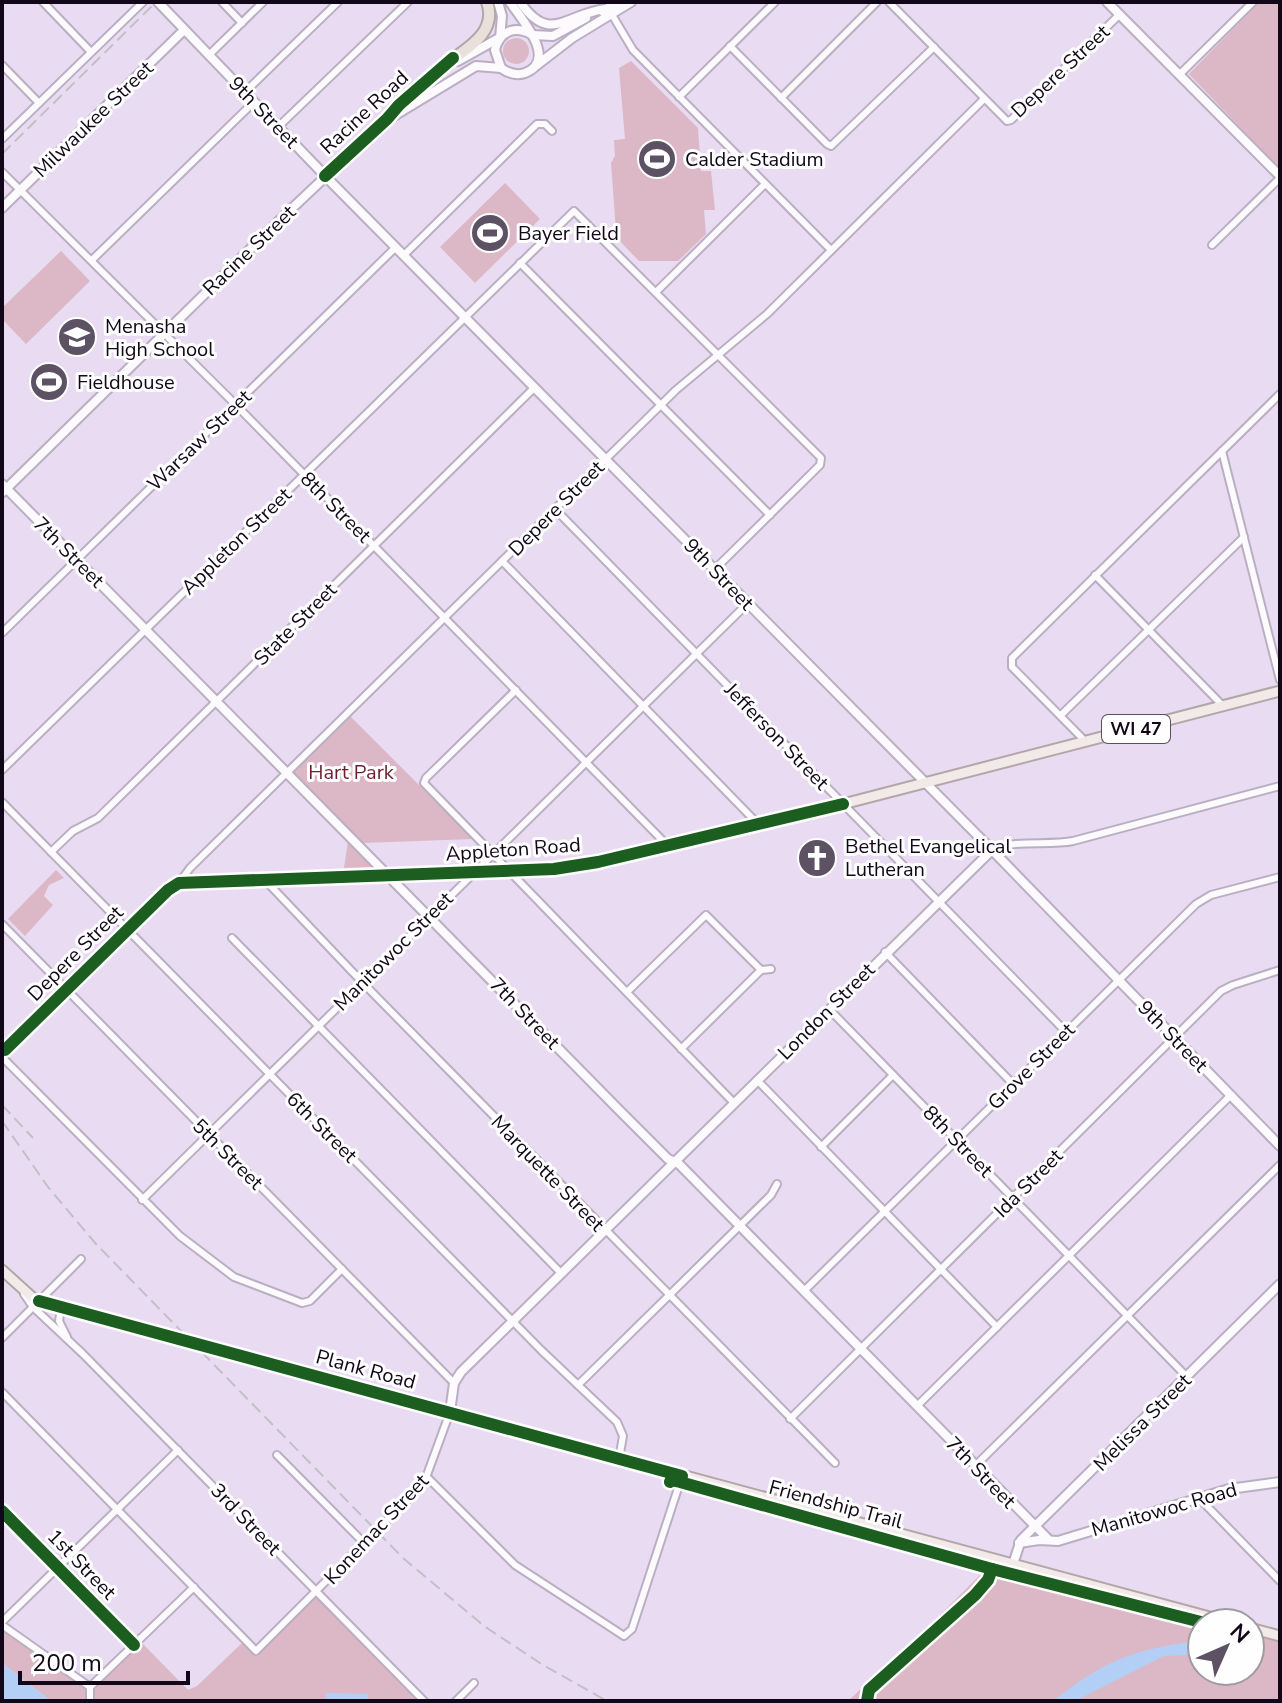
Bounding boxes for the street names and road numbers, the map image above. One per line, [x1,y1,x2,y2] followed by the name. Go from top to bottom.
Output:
[1005,18,1116,124] street label: Depere Street
[28,55,160,183] street label: Milwaukee Street
[314,64,414,160] street label: Racine Road
[223,71,305,155] street label: 9th Street
[197,198,302,302] street label: Racine Street
[141,383,258,497] street label: Warsaw Street
[503,454,611,562] street label: Depere Street
[294,466,378,549] street label: 8th Street
[175,481,298,601] street label: Appleton Street
[27,511,111,594] street label: 7th Street
[678,533,760,617] street label: 9th Street
[248,576,343,672] street label: State Street
[718,676,835,797] street label: Jefferson Street
[1102,715,1170,743] road number: WI 47
[445,831,582,868] street label: Appleton Road
[328,885,460,1017] street label: Manitowoc Street
[22,899,130,1007] street label: Depere Street
[772,956,882,1066] street label: London Street
[484,972,566,1056] street label: 7th Street
[1132,995,1214,1079] street label: 9th Street
[982,1016,1082,1116] street label: Grove Street
[280,1086,364,1169] street label: 6th Street
[917,1100,999,1184] street label: 8th Street
[485,1109,611,1238] street label: Marquette Street
[186,1113,270,1196] street label: 5th Street
[988,1142,1069,1224] street label: Ida Street
[313,1343,419,1396] street label: Plank Road
[1088,1367,1198,1477] street label: Melissa Street
[940,1431,1022,1515] street label: 7th Street
[318,1467,435,1591] street label: Konemac Street
[766,1474,906,1535] street label: Friendship Trail
[1088,1476,1240,1543] street label: Manitowoc Road
[205,1477,287,1562] street label: 3rd Street
[41,1523,123,1606] street label: 1st Street

